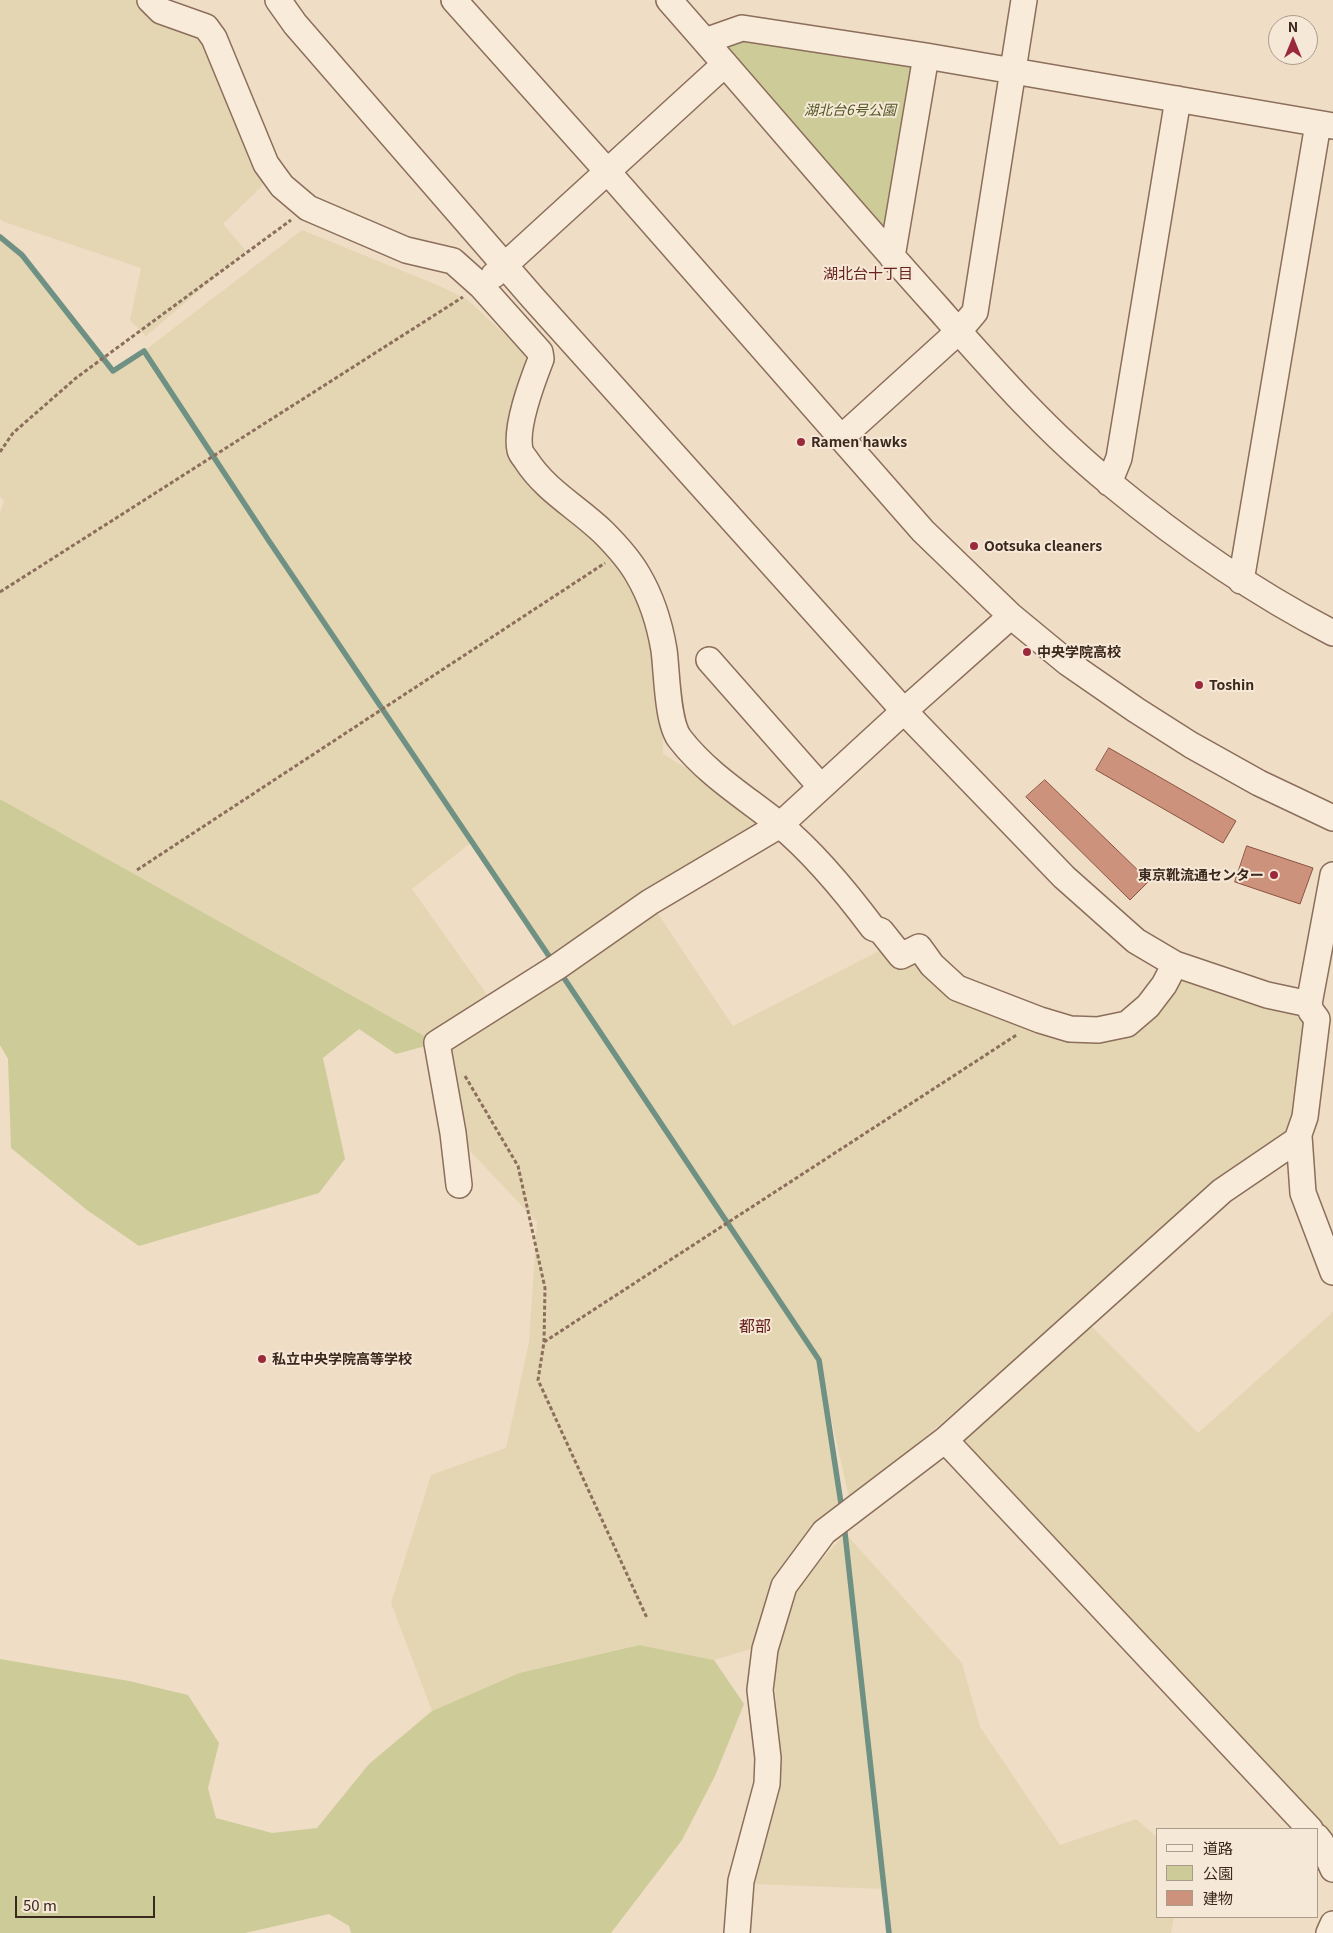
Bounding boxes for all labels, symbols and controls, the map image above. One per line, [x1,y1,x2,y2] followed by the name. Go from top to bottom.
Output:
[1268,15,1318,65] north arrow
[1288,16,1298,36] text: N
[804,102,896,118] park label: 湖北台6号公園
[823,264,913,282] district label: 湖北台十丁目
[811,434,907,450] place label: Ramen hawks
[795,436,807,448] marker: Ramen hawks
[984,538,1102,554] place label: Ootsuka cleaners
[968,540,980,552] marker: Ootsuka cleaners
[1037,644,1121,660] place label: 中央学院高校
[1021,646,1033,658] marker: 中央学院高校
[1209,677,1254,693] place label: Toshin
[1193,679,1205,691] marker: Toshin
[1138,867,1264,883] place label: 東京靴流通センター
[1268,869,1280,881] marker: 東京靴流通センター
[739,1316,771,1336] district label: 都部
[272,1351,412,1367] place label: 私立中央学院高等学校
[256,1353,268,1365] marker: 私立中央学院高等学校
[1156,1828,1318,1918] legend
[1203,1837,1233,1858] text: 道路
[1203,1862,1233,1883] text: 公園
[18,1886,158,1918] scale bar
[1203,1887,1233,1908] text: 建物
[23,1894,57,1915] text: 50 m

